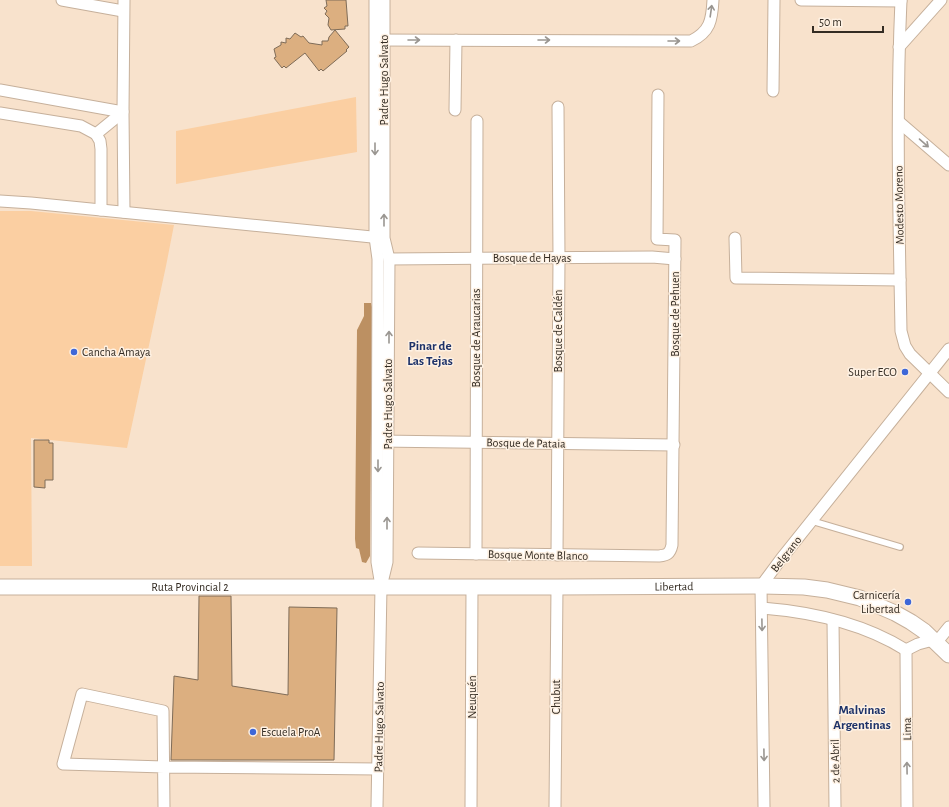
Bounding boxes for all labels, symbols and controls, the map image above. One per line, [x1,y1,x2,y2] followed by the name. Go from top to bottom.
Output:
[708,5,715,18] one-way arrow
[813,8,883,34] scale bar
[819,16,842,28] text: 50 m
[378,34,390,125] street label: Padre Hugo Salvato
[407,36,420,44] one-way arrow
[537,36,550,44] one-way arrow
[667,37,680,45] one-way arrow
[918,139,929,148] one-way arrow
[371,142,379,155] one-way arrow
[892,165,906,245] street label: Modesto Moreno
[380,214,388,227] one-way arrow
[493,252,571,265] street label: Bosque de Hayas
[669,271,681,357] street label: Bosque de Pehuen
[470,288,482,388] street label: Bosque de Araucarias
[552,290,564,372] street label: Bosque de Caldén
[385,331,393,344] one-way arrow
[407,340,453,368] district label: Pinar de Las Tejas
[82,346,151,359] place label: Cancha Amaya
[69,347,79,357] marker: Cancha Amaya
[382,358,394,449] street label: Padre Hugo Salvato
[848,366,897,378] place label: Super ECO
[900,367,910,377] marker: Super ECO
[486,436,566,450] street label: Bosque de Pataia
[374,459,381,472] one-way arrow
[383,517,391,530] one-way arrow
[768,534,804,574] street label: Belgrano
[488,548,588,562] street label: Bosque Monte Blanco
[654,580,694,593] street label: Libertad
[151,581,229,593] street label: Ruta Provincial 2
[853,589,900,615] place label: Carnicería Libertad
[903,597,913,607] marker: Carnicería Libertad
[758,618,766,631] one-way arrow
[466,675,478,719] street label: Neuquén
[550,679,562,714] street label: Chubut
[372,681,386,773] street label: Padre Hugo Salvato
[833,704,891,732] district label: Malvinas Argentinas
[901,717,913,741] street label: Lima
[261,726,321,738] place label: Escuela ProA
[248,727,258,737] marker: Escuela ProA
[829,739,841,783] street label: 2 de Abril
[760,748,768,761] one-way arrow
[903,762,911,775] one-way arrow

